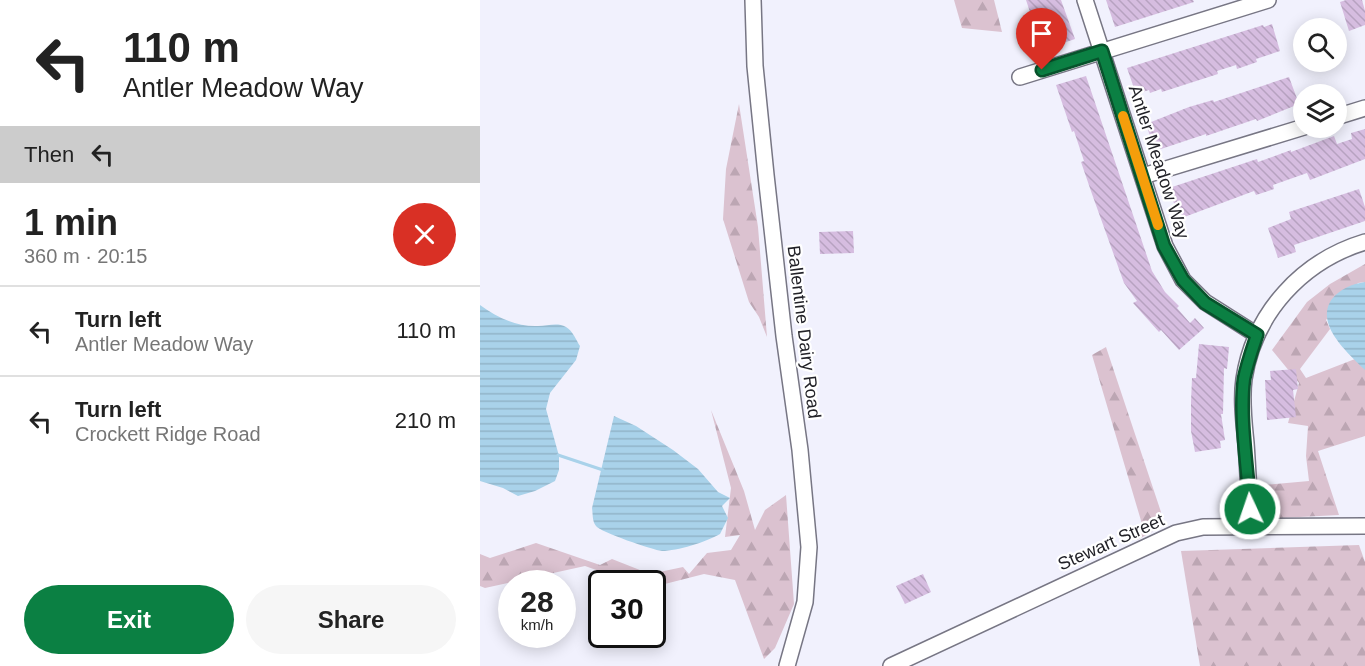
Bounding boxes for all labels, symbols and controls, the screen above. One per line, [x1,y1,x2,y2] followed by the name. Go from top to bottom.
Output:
[1016,8,1067,70] pin
[1025,17,1058,50] icon: arrive
[1293,18,1347,138] map controls
[1293,18,1347,72] button: search
[24,24,102,102] icon: left
[123,24,240,71] text: 110 m
[123,73,364,103] text: Antler Meadow Way
[1125,83,1193,241] street label: Antler Meadow Way
[1293,84,1347,138] button: layers
[86,138,119,171] icon: left
[24,142,74,167] text: Then
[24,202,118,243] text: 1 min
[393,203,456,266] button: close
[783,244,825,420] street label: Ballentine Dairy Road
[24,245,147,267] text: 360 m · 20:15
[75,307,161,332] text: Turn left
[24,315,57,348] icon: left
[396,318,456,343] text: 110 m
[75,333,253,355] text: Antler Meadow Way
[75,397,161,422] text: Turn left
[24,405,57,438] icon: left
[395,408,456,433] text: 210 m
[75,423,261,445] text: Crockett Ridge Road
[1218,477,1282,541] position arrow
[1055,510,1167,574] street label: Stewart Street
[588,570,666,648] speed limit sign: 30
[24,585,234,654] button: Exit
[246,585,456,654] button: Share
[520,585,554,618] text: 28
[521,616,553,633] text: km/h

